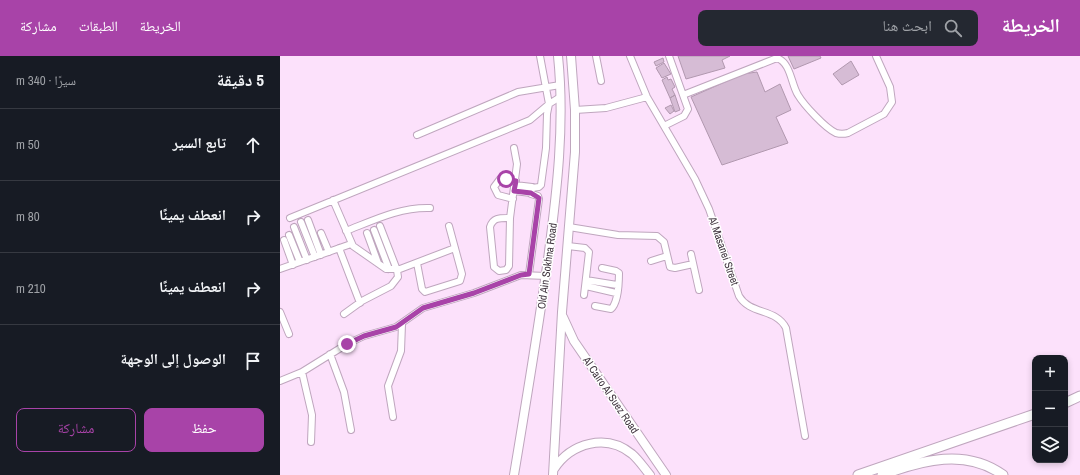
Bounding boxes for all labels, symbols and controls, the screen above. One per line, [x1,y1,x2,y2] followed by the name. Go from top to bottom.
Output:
[698,10,978,46] search box
[1002,12,1060,38] text: الخريطة
[883,15,932,36] text: ابحث هنا
[20,17,57,35] text: مشاركة
[79,17,118,35] text: الطبقات
[140,17,181,35] text: الخريطة
[942,17,964,39] icon: search
[217,68,264,91] text: 5 دقيقة
[16,72,76,89] text: سيرًا · 340 m
[173,132,226,153] text: تابع السير
[242,134,264,156] icon: ahead
[16,136,40,153] text: 50 m
[497,170,515,188] route start
[159,204,226,225] text: انعطف يمينًا
[242,206,264,228] icon: right
[16,208,40,225] text: 80 m
[705,214,742,288] street label: Al Masanei Street
[534,222,560,310] street label: Old Ain Sokhna Road
[159,276,226,297] text: انعطف يمينًا
[242,278,264,300] icon: right
[16,280,46,297] text: 210 m
[338,335,356,353] route end
[121,348,226,369] text: الوصول إلى الوجهة
[242,350,264,372] icon: arrive
[580,353,642,436] street label: Al Cairo Al Suez Road
[1032,355,1068,463] map controls
[1032,355,1068,391] button: +
[1032,391,1068,427] button: −
[16,408,136,452] button: مشاركة
[144,408,264,452] button: حفظ
[1032,427,1068,463] button: layers

